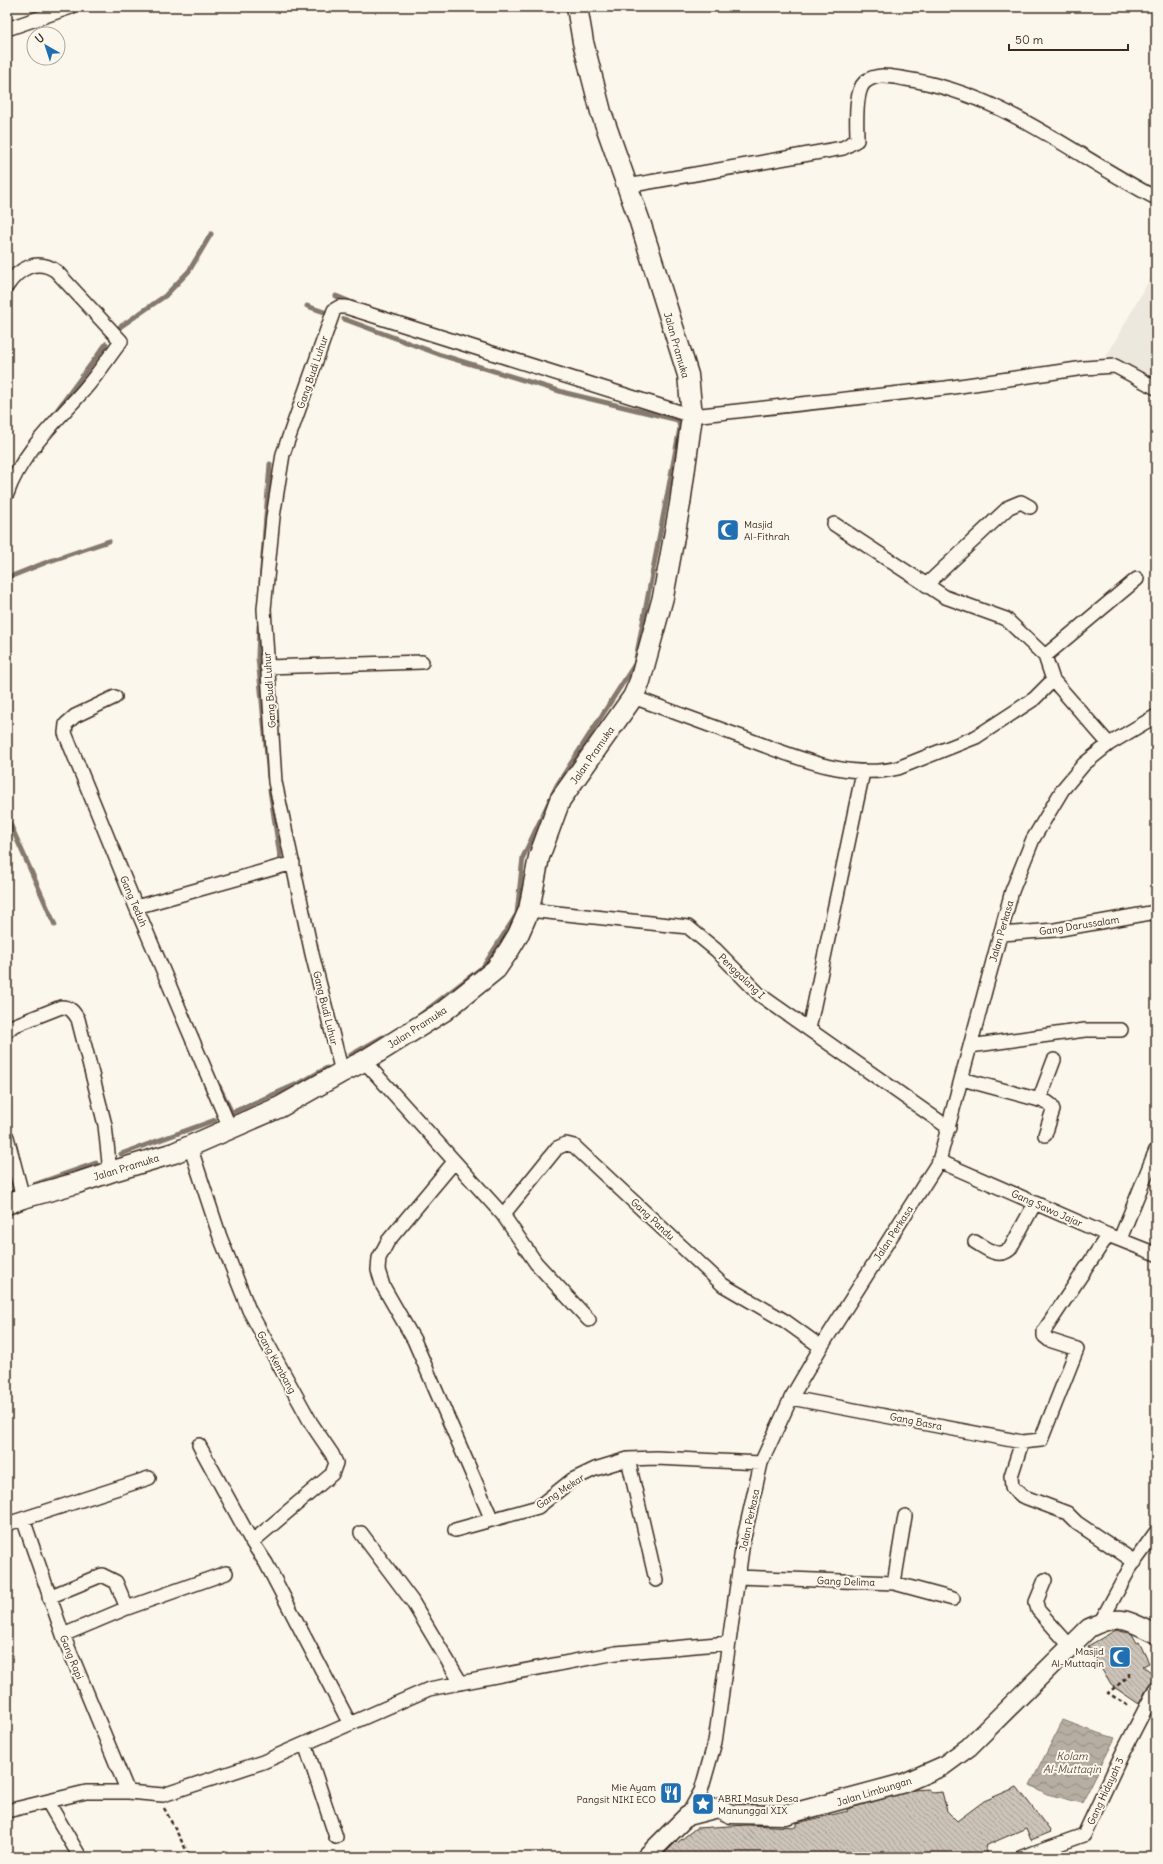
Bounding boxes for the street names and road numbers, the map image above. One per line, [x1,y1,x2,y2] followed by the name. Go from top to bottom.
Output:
[661,311,692,380] street label: Jalan Pramuka
[294,334,331,410] street label: Gang Budi Luhur
[260,651,279,728] street label: Gang Budi Luhur
[568,724,617,787] street label: Jalan Pramuka
[117,874,150,929] street label: Gang Teduh
[987,899,1016,963] street label: Jalan Perkasa
[1038,913,1120,938] street label: Gang Darussalam
[716,951,768,1002] street label: Penggalang I
[310,970,341,1047] street label: Gang Budi Luhur
[385,1003,450,1051] street label: Jalan Pramuka
[92,1151,161,1184] street label: Jalan Pramuka
[1009,1187,1084,1230] street label: Gang Sawo Jajar
[628,1196,678,1243] street label: Gang Pandu
[871,1203,916,1263] street label: Jalan Perkasa
[254,1329,299,1396] street label: Gang Kembang
[889,1410,944,1433] street label: Gang Basra
[534,1471,587,1512] street label: Gang Mekar
[737,1488,762,1552] street label: Jalan Perkasa
[817,1574,876,1589] street label: Gang Delima
[57,1633,86,1681] street label: Gang Rapi
[1084,1755,1127,1827] street label: Gang Hidayah 3
[835,1774,913,1809] street label: Jalan Limbungan

